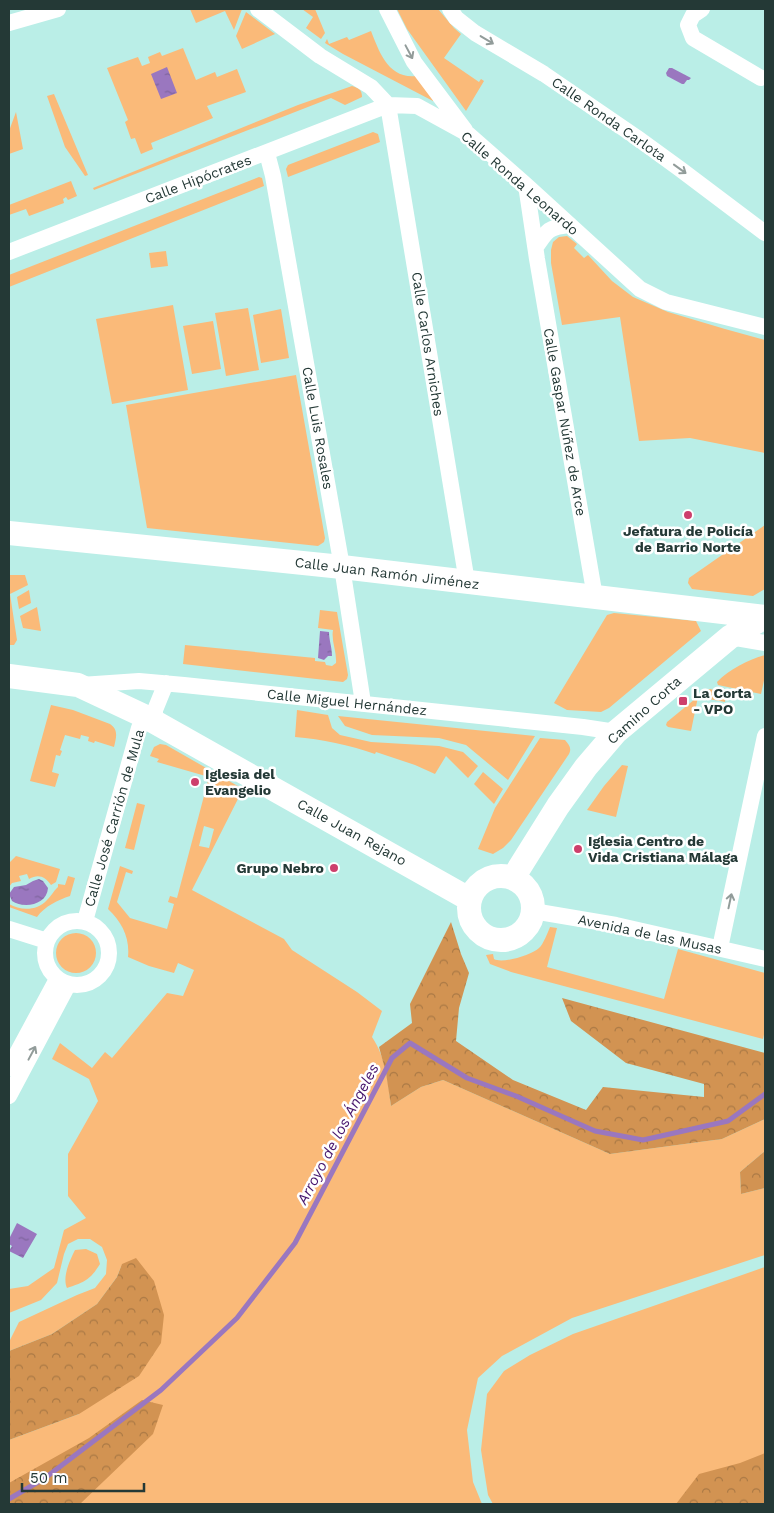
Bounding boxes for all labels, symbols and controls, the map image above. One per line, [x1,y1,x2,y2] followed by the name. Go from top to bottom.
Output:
[479,35,493,45] one-way arrow
[405,44,414,59] one-way arrow
[549,73,669,165] street label: Calle Ronda Carlota
[458,128,582,238] street label: Calle Ronda Leonardo
[143,151,253,207] street label: Calle Hipócrates
[673,163,686,174] one-way arrow
[409,271,447,417] street label: Calle Carlos Arniches
[541,327,589,517] street label: Calle Gaspar Núñez de Arce
[299,365,337,491] street label: Calle Luis Rosales
[682,509,694,521] marker: Jefatura de Policía de Barrio Norte
[623,523,754,555] place label: Jefatura de Policía de Barrio Norte
[294,554,480,592] street label: Calle Juan Ramón Jiménez
[604,673,684,747] street label: Camino Corta
[693,685,752,717] place label: La Corta - VPO
[266,686,428,718] street label: Calle Miguel Hernández
[677,695,689,707] marker: La Corta - VPO
[81,727,147,909] street label: Calle José Carrión de Mula
[205,766,275,798] place label: Iglesia del Evangelio
[189,776,201,788] marker: Iglesia del Evangelio
[295,795,409,869] street label: Calle Juan Rejano
[588,833,739,865] place label: Iglesia Centro de Vida Cristiana Málaga
[572,843,584,855] marker: Iglesia Centro de Vida Cristiana Málaga
[236,860,324,876] place label: Grupo Nebro
[328,862,340,874] marker: Grupo Nebro
[726,893,735,909] one-way arrow
[577,911,723,957] street label: Avenida de las Musas
[27,1047,37,1061] one-way arrow
[293,1060,383,1208] water label: Arroyo de los Ángeles
[22,1460,145,1492] scale bar
[30,1469,67,1487] text: 50 m

